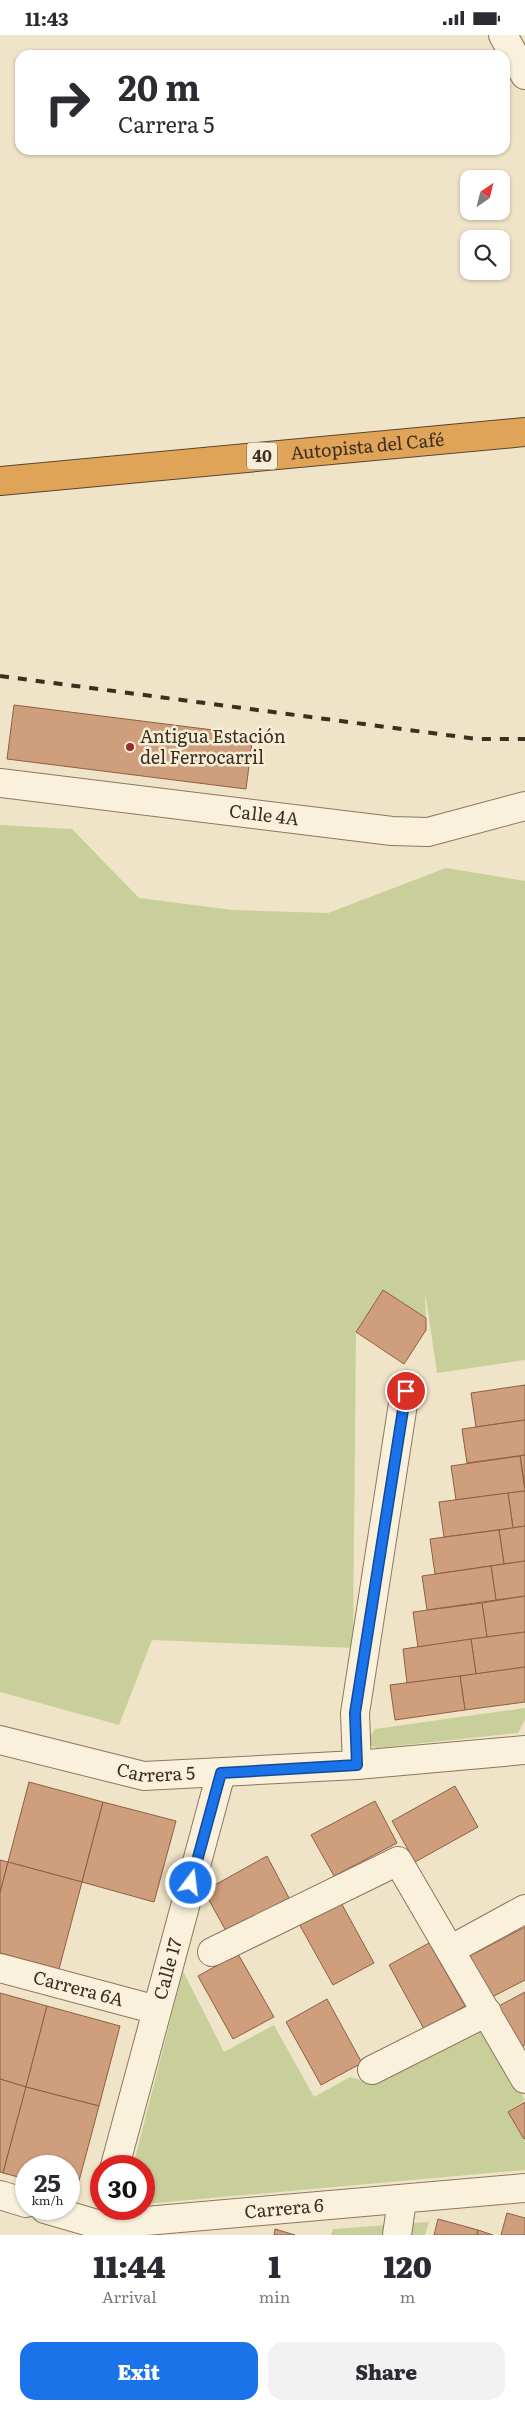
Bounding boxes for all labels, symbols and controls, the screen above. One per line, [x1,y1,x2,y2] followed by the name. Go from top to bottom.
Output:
[25,4,69,32] text: 11:43
[118,60,200,112] text: 20 m
[35,70,100,135] icon: right
[118,107,214,140] text: Carrera 5
[460,170,510,220] north arrow
[460,170,510,280] map controls
[460,230,510,280] button: search
[289,425,445,466] street label: Autopista del Café
[247,443,277,469] road number: 40
[140,722,286,770] place label: Antigua Estación del Ferrocarril
[124,741,136,753] marker: Antigua Estación del Ferrocarril
[228,796,301,832] street label: Calle 4A
[385,1370,427,1412] pin
[392,1377,420,1405] icon: arrive
[114,1755,196,1788] street label: Carrera 5
[164,1856,216,1908] position arrow
[145,1935,188,2003] street label: Calle 17
[30,1962,127,2013] street label: Carrera 6A
[90,2155,155,2220] speed limit sign: 30
[34,2163,61,2200] text: 25
[32,2191,63,2209] text: km/h
[243,2191,325,2224] street label: Carrera 6
[93,2243,166,2287] text: 11:44
[268,2243,281,2287] text: 1
[383,2243,432,2287] text: 120
[102,2284,157,2308] text: Arrival
[259,2284,290,2308] text: min
[400,2284,415,2308] text: m
[20,2342,258,2400] button: Exit
[268,2342,505,2400] button: Share

